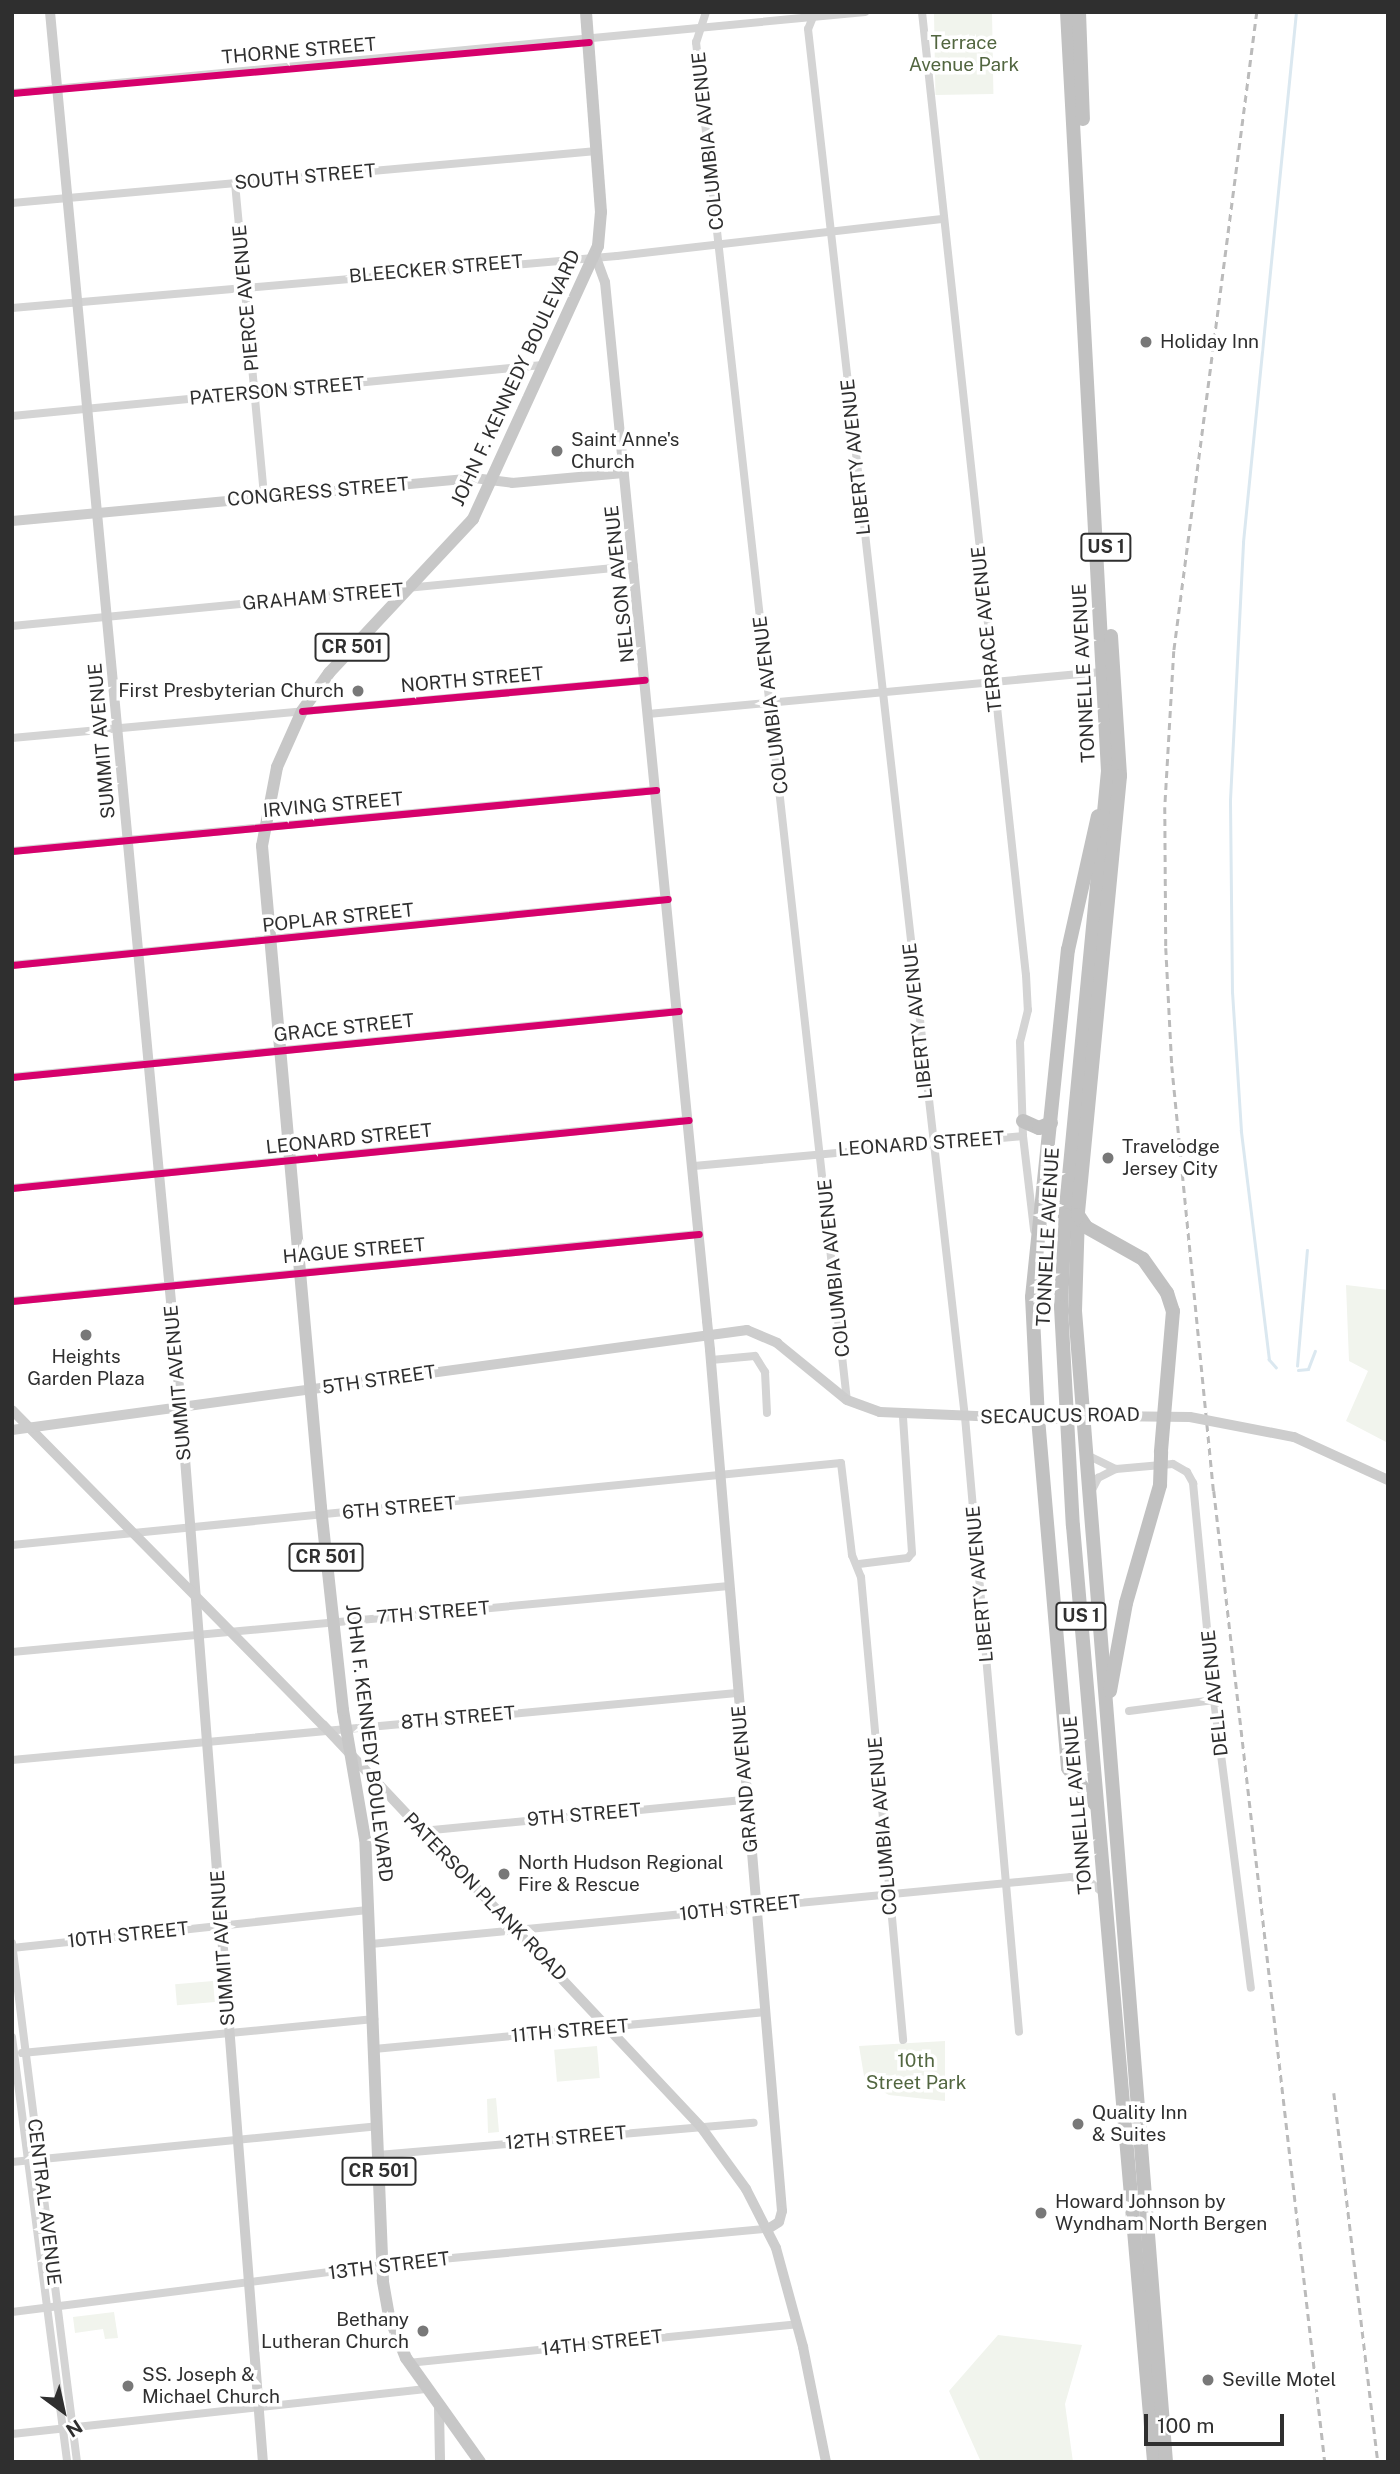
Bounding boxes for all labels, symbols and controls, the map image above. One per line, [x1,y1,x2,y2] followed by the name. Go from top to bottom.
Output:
[909,32,1019,76] park label: Terrace Avenue Park
[221,33,377,69] street label: THORNE STREET
[687,51,729,231] street label: COLUMBIA AVENUE
[233,159,377,195] street label: SOUTH STREET
[228,224,264,372] street label: PIERCE AVENUE
[446,246,586,510] street label: JOHN F. KENNEDY BOULEVARD
[348,250,524,288] street label: BLEECKER STREET
[1160,331,1259,353] place label: Holiday Inn
[1138,334,1154,350] marker: Holiday Inn
[189,372,365,410] street label: PATERSON STREET
[836,378,876,536] street label: LIBERTY AVENUE
[571,429,679,473] place label: Saint Anne's Church
[549,443,565,459] marker: Saint Anne's Church
[226,473,410,511] street label: CONGRESS STREET
[600,504,640,664] street label: NELSON AVENUE
[1080,532,1132,562] road number: US 1
[967,545,1007,713] street label: TERRACE AVENUE
[241,579,405,615] street label: GRAHAM STREET
[1068,583,1100,763] street label: TONNELLE AVENUE
[749,615,793,795] street label: COLUMBIA AVENUE
[314,632,390,662] road number: CR 501
[84,662,120,820] street label: SUMMIT AVENUE
[400,662,544,698] street label: NORTH STREET
[118,680,344,702] place label: First Presbyterian Church
[350,683,366,699] marker: First Presbyterian Church
[262,788,404,822] street label: IRVING STREET
[261,899,415,937] street label: POPLAR STREET
[898,942,938,1100] street label: LIBERTY AVENUE
[273,1009,415,1047] street label: GRACE STREET
[265,1119,433,1159] street label: LEONARD STREET
[837,1127,1005,1161] street label: LEONARD STREET
[1122,1136,1220,1180] place label: Travelodge Jersey City
[1032,1147,1064,1327] street label: TONNELLE AVENUE
[1100,1150,1116,1166] marker: Travelodge Jersey City
[813,1178,855,1358] street label: COLUMBIA AVENUE
[282,1233,426,1269] street label: HAGUE STREET
[160,1304,196,1462] street label: SUMMIT AVENUE
[78,1327,94,1343] marker: Heights Garden Plaza
[27,1346,145,1390] place label: Heights Garden Plaza
[321,1361,437,1399] street label: 5TH STREET
[980,1403,1140,1429] street label: SECAUCUS ROAD
[341,1492,457,1524] street label: 6TH STREET
[962,1505,998,1663] street label: LIBERTY AVENUE
[288,1542,364,1572] road number: CR 501
[375,1597,491,1629] street label: 7TH STREET
[341,1602,397,1884] street label: JOHN F. KENNEDY BOULEVARD
[1055,1602,1107,1630] road number: US 1
[1197,1629,1233,1757] street label: DELL AVENUE
[400,1702,516,1734] street label: 8TH STREET
[727,1704,763,1854] street label: GRAND AVENUE
[1059,1715,1097,1895] street label: TONNELLE AVENUE
[864,1736,902,1916] street label: COLUMBIA AVENUE
[526,1799,642,1831] street label: 9TH STREET
[399,1808,571,1986] street label: PATERSON PLANK ROAD
[518,1852,724,1896] place label: North Hudson Regional Fire & Rescue
[496,1866,512,1882] marker: North Hudson Regional Fire & Rescue
[206,1869,240,2027] street label: SUMMIT AVENUE
[678,1890,802,1926] street label: 10TH STREET
[66,1917,190,1953] street label: 10TH STREET
[510,2015,630,2047] street label: 11TH STREET
[866,2050,966,2094] park label: 10th Street Park
[1092,2102,1188,2146] place label: Quality Inn & Suites
[1070,2116,1086,2132] marker: Quality Inn & Suites
[22,2117,66,2287] street label: CENTRAL AVENUE
[505,2121,627,2155] street label: 12TH STREET
[340,2157,418,2186] road number: CR 501
[1055,2191,1267,2235] place label: Howard Johnson by Wyndham North Bergen
[1033,2205,1049,2221] marker: Howard Johnson by Wyndham North Bergen
[327,2247,451,2285] street label: 13TH STREET
[261,2309,409,2353] place label: Bethany Lutheran Church
[415,2323,431,2339] marker: Bethany Lutheran Church
[540,2325,664,2361] street label: 14TH STREET
[142,2364,280,2408] place label: SS. Joseph & Michael Church
[1222,2369,1336,2391] place label: Seville Motel
[1200,2372,1216,2388] marker: Seville Motel
[28,2376,98,2446] north arrow
[120,2378,136,2394] marker: SS. Joseph & Michael Church
[1148,2400,1288,2444] scale bar
[1157,2413,1214,2438] text: 100 m
[62,2415,87,2442] text: N

